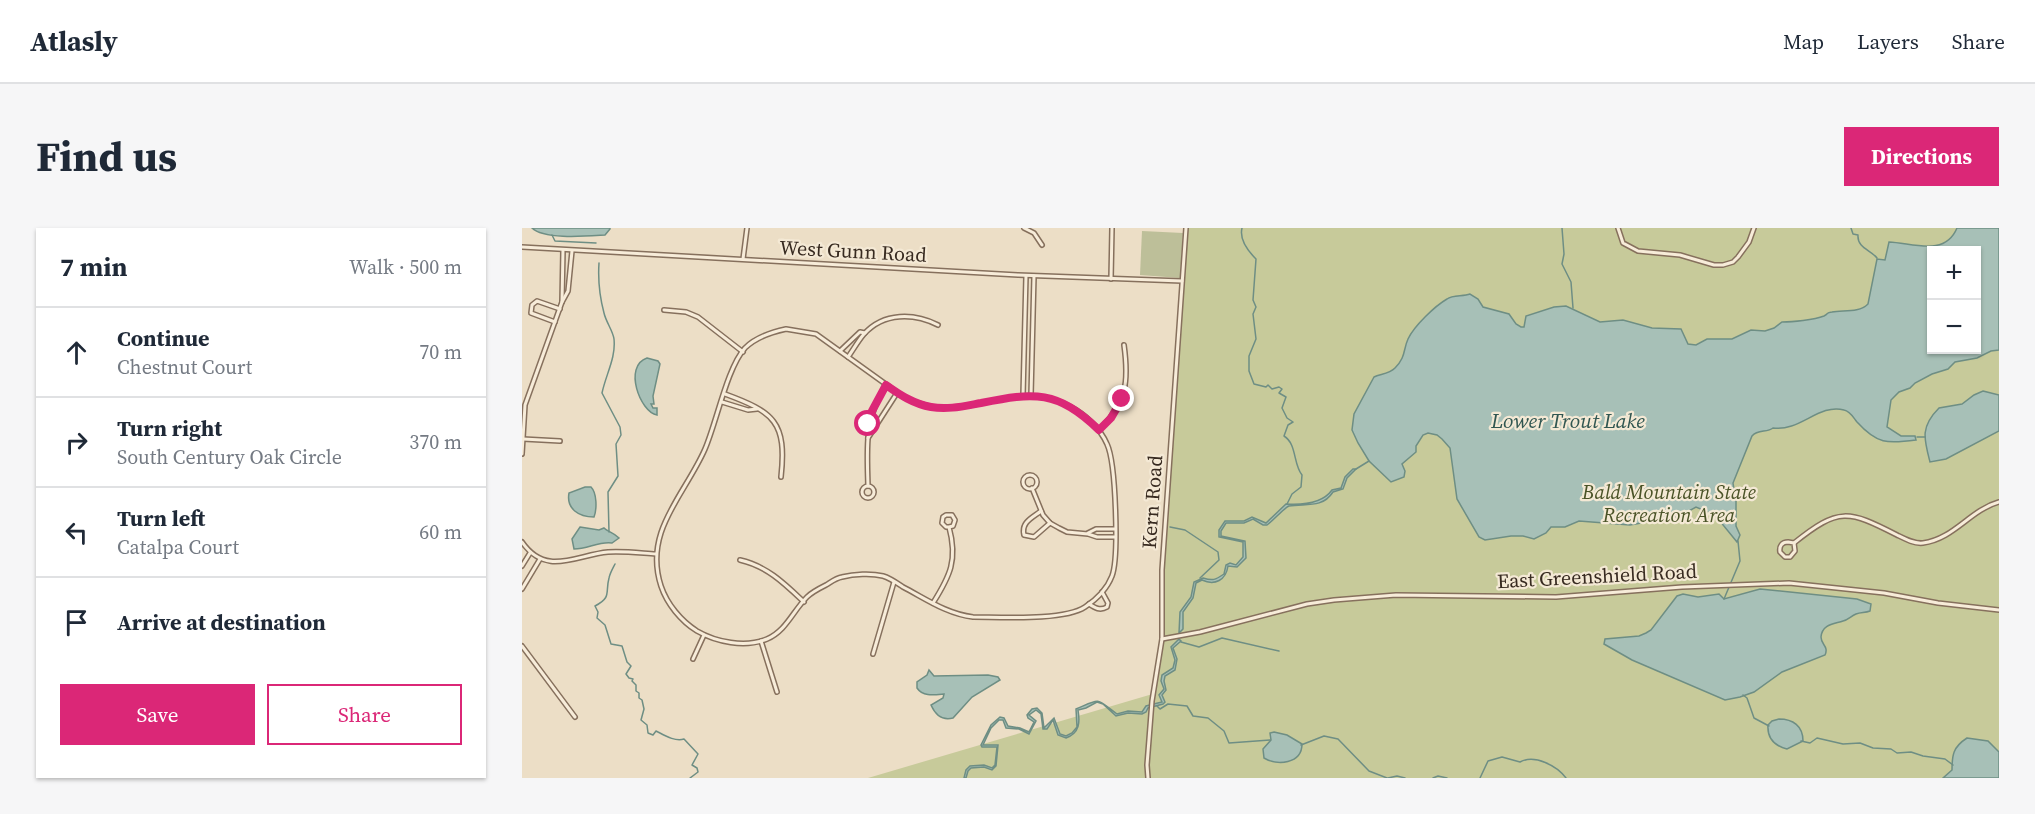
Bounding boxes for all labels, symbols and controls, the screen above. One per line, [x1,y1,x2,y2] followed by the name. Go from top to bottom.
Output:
[30,22,118,60] text: Atlasly
[1783,27,1824,56] text: Map
[1857,27,1919,56] text: Layers
[1952,27,2005,56] text: Share
[36,127,177,185] text: Find us
[1844,127,1999,186] button: Directions
[779,233,928,269] street label: West Gunn Road
[1927,246,1981,354] map controls
[1927,246,1981,300] button: +
[60,249,127,285] text: 7 min
[349,253,462,281] text: Walk · 500 m
[1927,300,1981,354] button: −
[117,323,210,353] text: Continue
[60,336,93,369] icon: ahead
[419,338,462,366] text: 70 m
[117,353,252,381] text: Chestnut Court
[1108,385,1134,411] route end
[1490,406,1645,435] water label: Lower Trout Lake
[854,410,880,436] route start
[117,413,222,443] text: Turn right
[60,426,93,459] icon: right
[409,428,462,456] text: 370 m
[117,443,342,471] text: South Century Oak Circle
[1135,454,1169,550] street label: Kern Road
[1581,478,1756,529] park label: Bald Mountain State Recreation Area
[117,503,205,533] text: Turn left
[60,516,93,549] icon: left
[419,518,462,546] text: 60 m
[117,533,239,561] text: Catalpa Court
[1496,557,1698,595] street label: East Greenshield Road
[60,606,93,639] icon: arrive
[117,607,326,637] text: Arrive at destination
[60,684,255,745] button: Save
[267,684,462,745] button: Share

